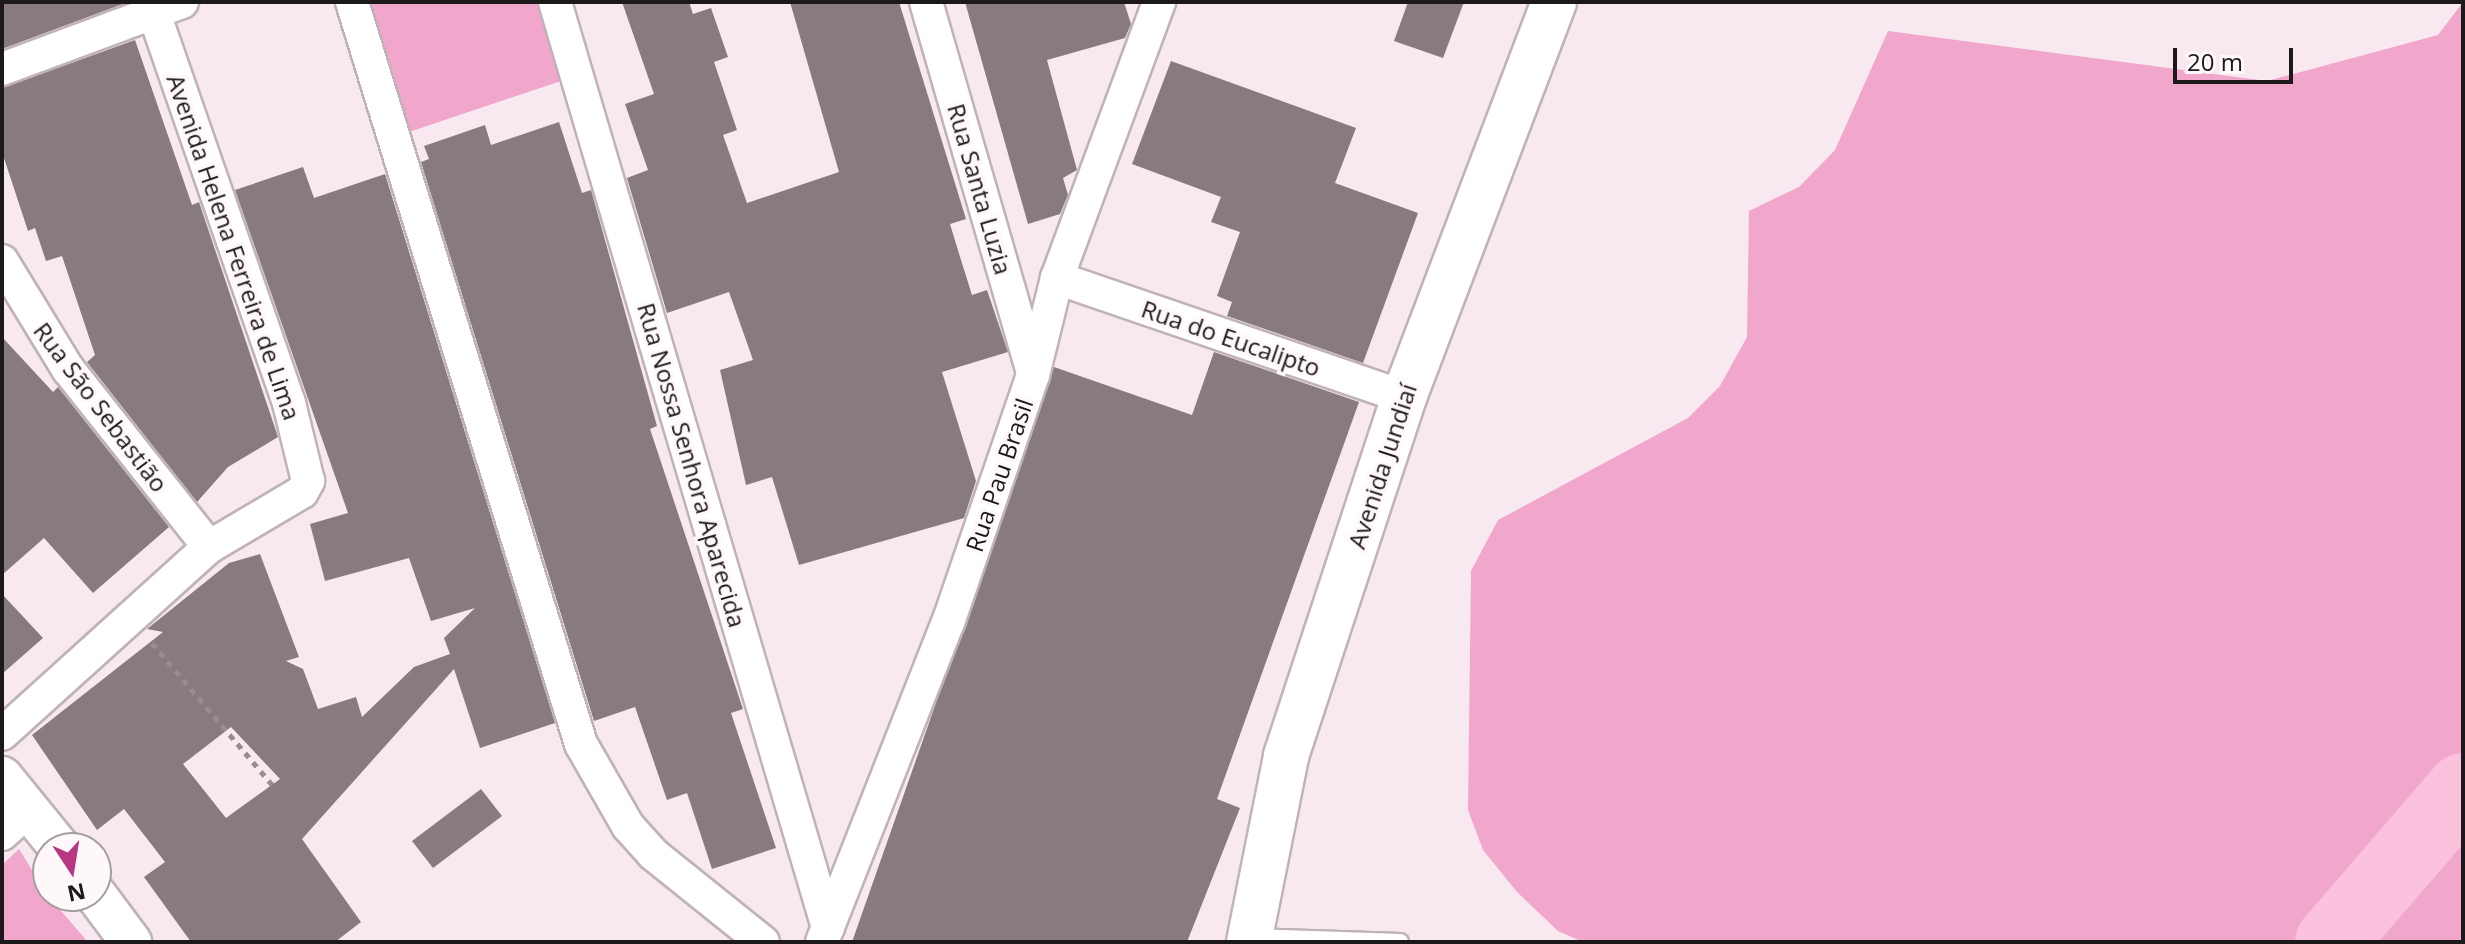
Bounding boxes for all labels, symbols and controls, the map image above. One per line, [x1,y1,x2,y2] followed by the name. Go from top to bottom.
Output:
[2177,32,2297,82] scale bar
[2187,45,2243,78] text: 20 m
[161,70,307,424] street label: Avenida Helena Ferreira de Lima
[942,100,1018,278] street label: Rua Santa Luzia
[1138,294,1324,382] street label: Rua do Eucalipto
[632,300,752,630] street label: Rua Nossa Senhora Aparecida
[28,317,174,497] street label: Rua São Sebastião
[1342,380,1422,552] street label: Avenida Jundiaí
[959,395,1039,555] street label: Rua Pau Brasil
[32,832,112,912] north arrow
[65,877,88,910] text: N

